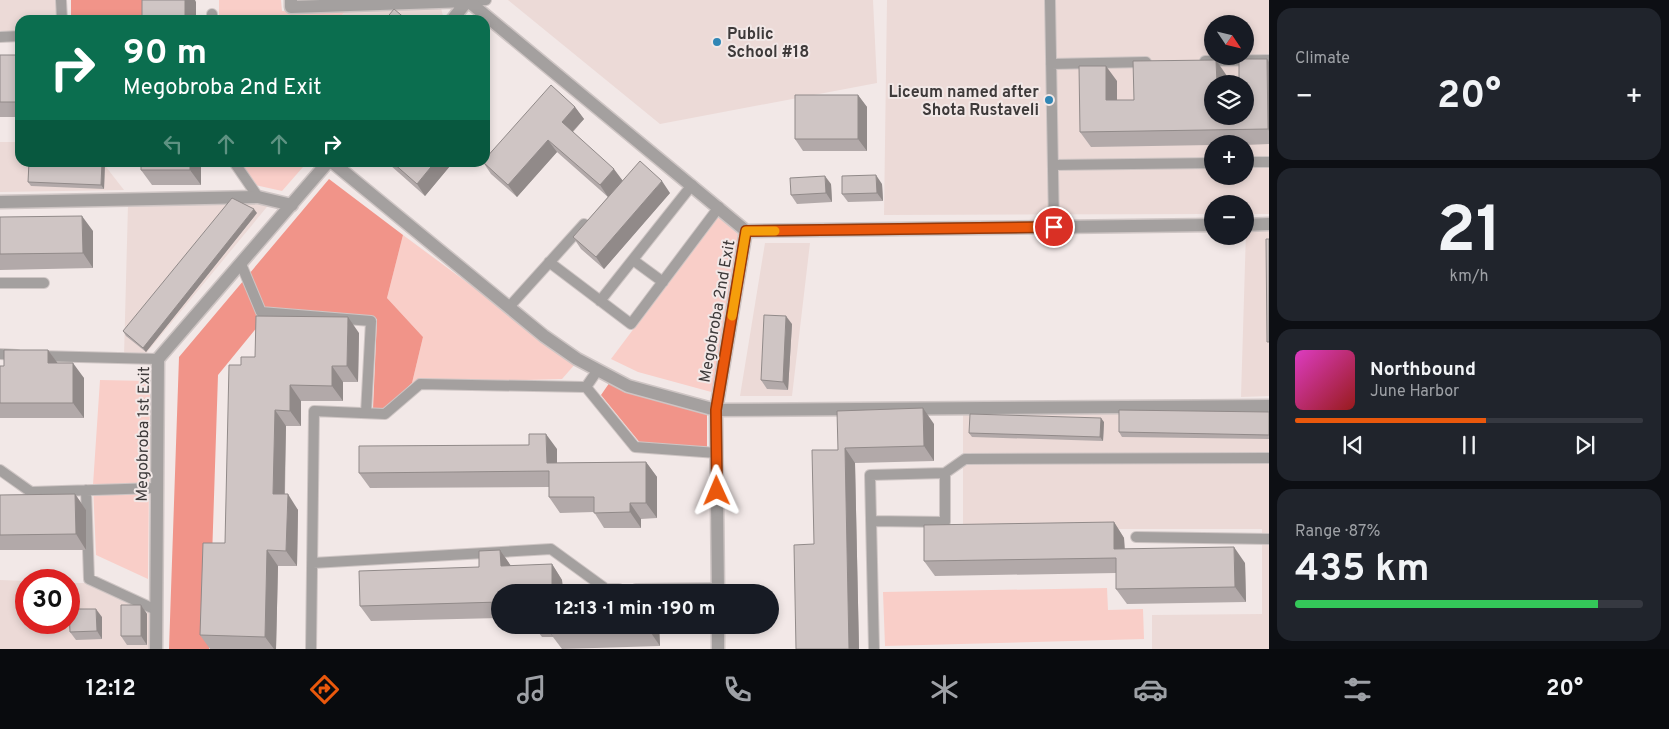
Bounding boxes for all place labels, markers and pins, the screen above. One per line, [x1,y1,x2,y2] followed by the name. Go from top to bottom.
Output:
[727,25,809,63] place label: Public School #18
[711,36,723,48] marker: Public School #18
[888,83,1039,121] place label: Liceum named after Shota Rustaveli
[1043,94,1055,106] marker: Liceum named after Shota Rustaveli
[1033,206,1075,248] pin

